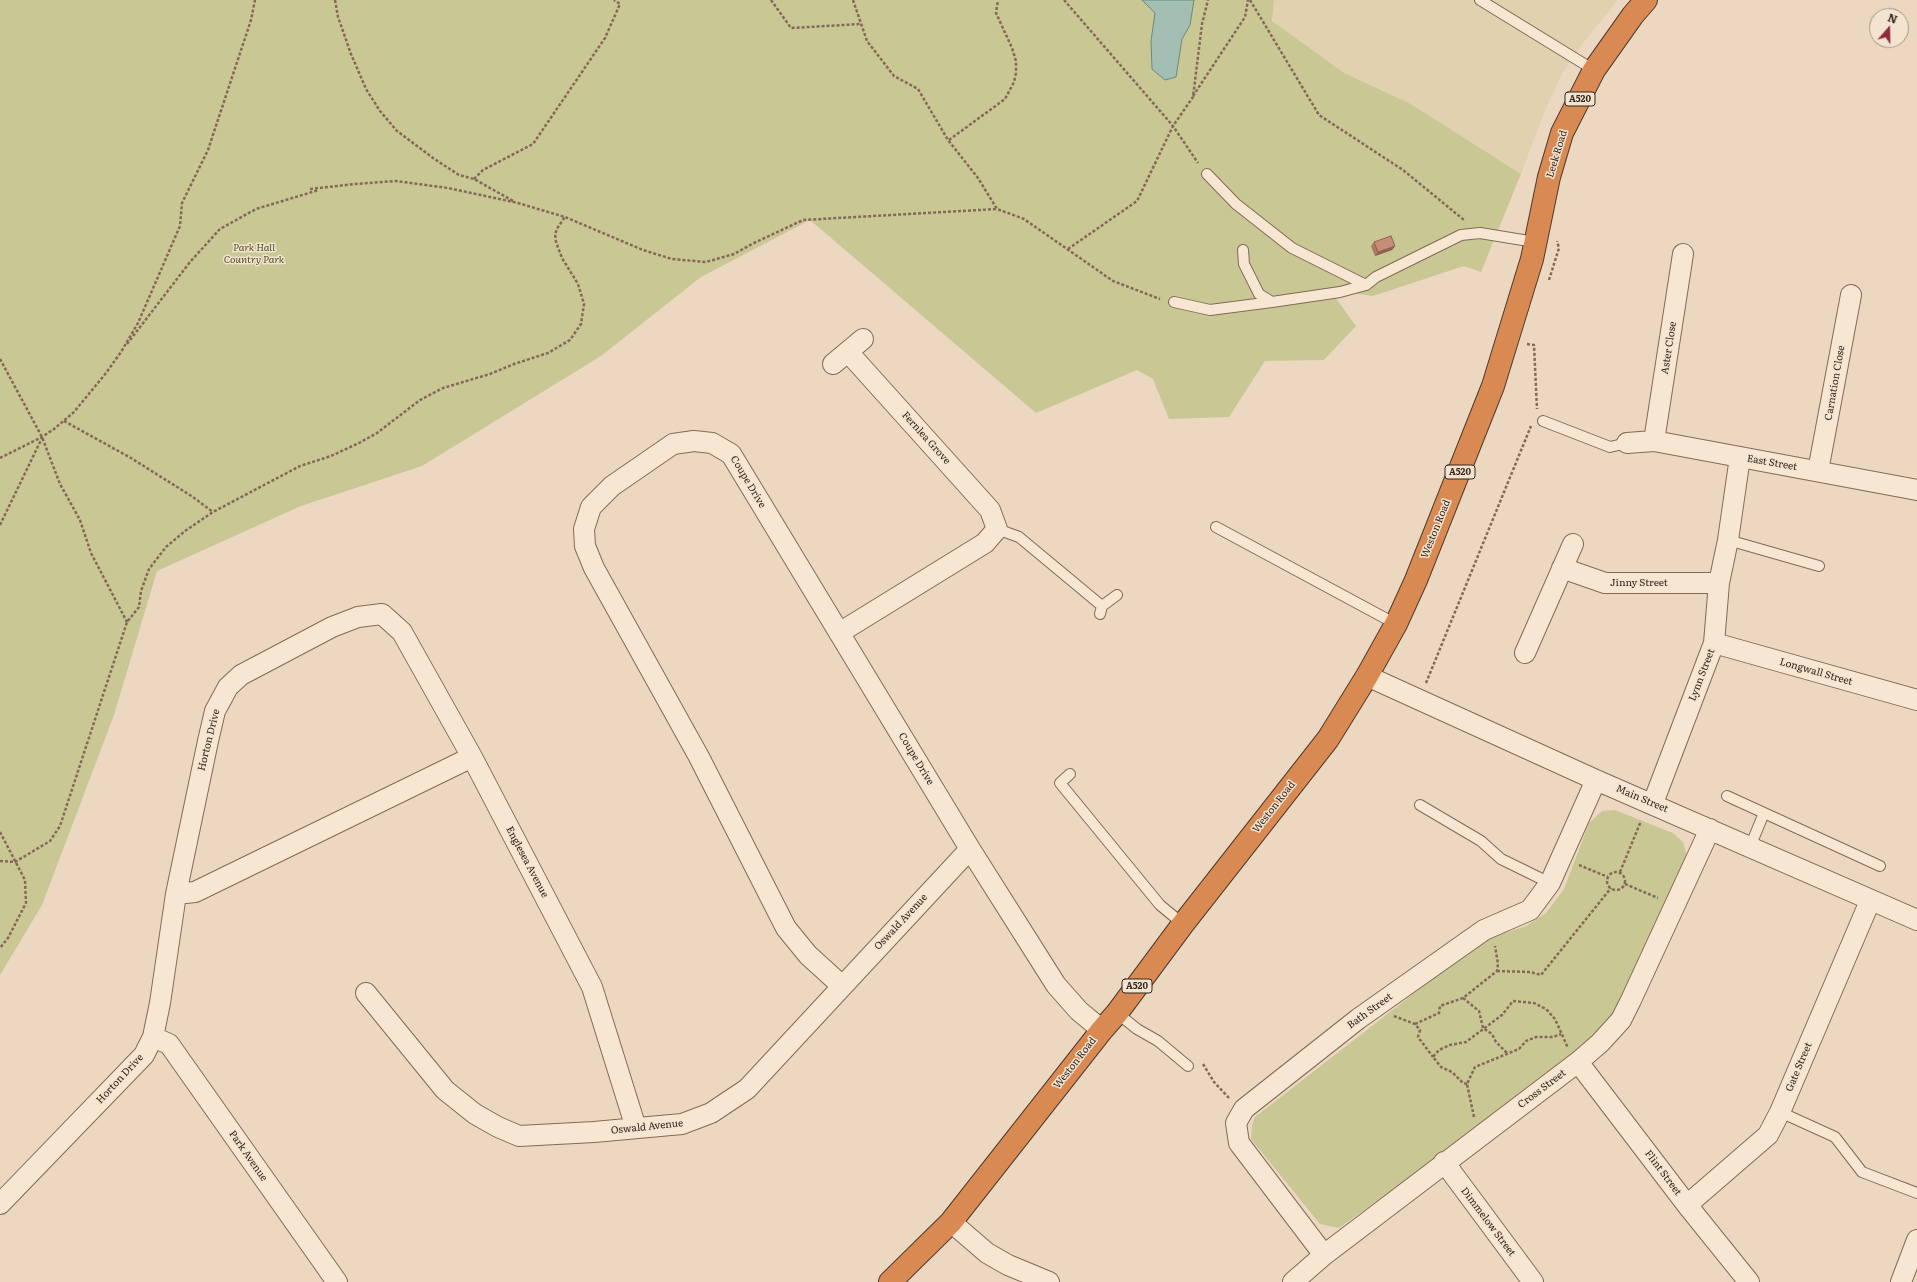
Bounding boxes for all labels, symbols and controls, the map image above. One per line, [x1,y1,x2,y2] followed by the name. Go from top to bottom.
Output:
[1869,8,1909,48] north arrow
[1886,9,1900,27] text: N
[1565,92,1595,106] road number: A520
[1544,129,1570,179] street label: Leek Road
[224,242,284,266] park label: Park Hall Country Park
[1659,321,1679,375] street label: Aster Close
[1822,345,1848,421] street label: Carnation Close
[899,409,953,467] street label: Fernlea Grove
[1746,453,1798,473] street label: East Street
[728,454,768,510] street label: Coupe Drive
[1445,465,1475,479] road number: A520
[1419,498,1453,560] street label: Weston Road
[1610,577,1668,589] street label: Jinny Street
[1687,647,1717,703] street label: Lynn Street
[1778,656,1854,688] street label: Longwall Street
[196,708,222,772] street label: Horton Drive
[896,731,936,787] street label: Coupe Drive
[1250,779,1298,835] street label: Weston Road
[1614,783,1670,815] street label: Main Street
[503,824,551,900] street label: Englesea Avenue
[872,891,930,953] street label: Oswald Avenue
[1122,979,1152,993] road number: A520
[1345,991,1395,1031] street label: Bath Street
[1051,1035,1099,1091] street label: Weston Road
[1783,1041,1815,1093] street label: Gate Street
[94,1052,146,1106] street label: Horton Drive
[1516,1067,1568,1111] street label: Cross Street
[610,1117,684,1137] street label: Oswald Avenue
[226,1128,270,1184] street label: Park Avenue
[1642,1148,1684,1198] street label: Flint Street
[1458,1185,1518,1259] street label: Dimmelow Street

